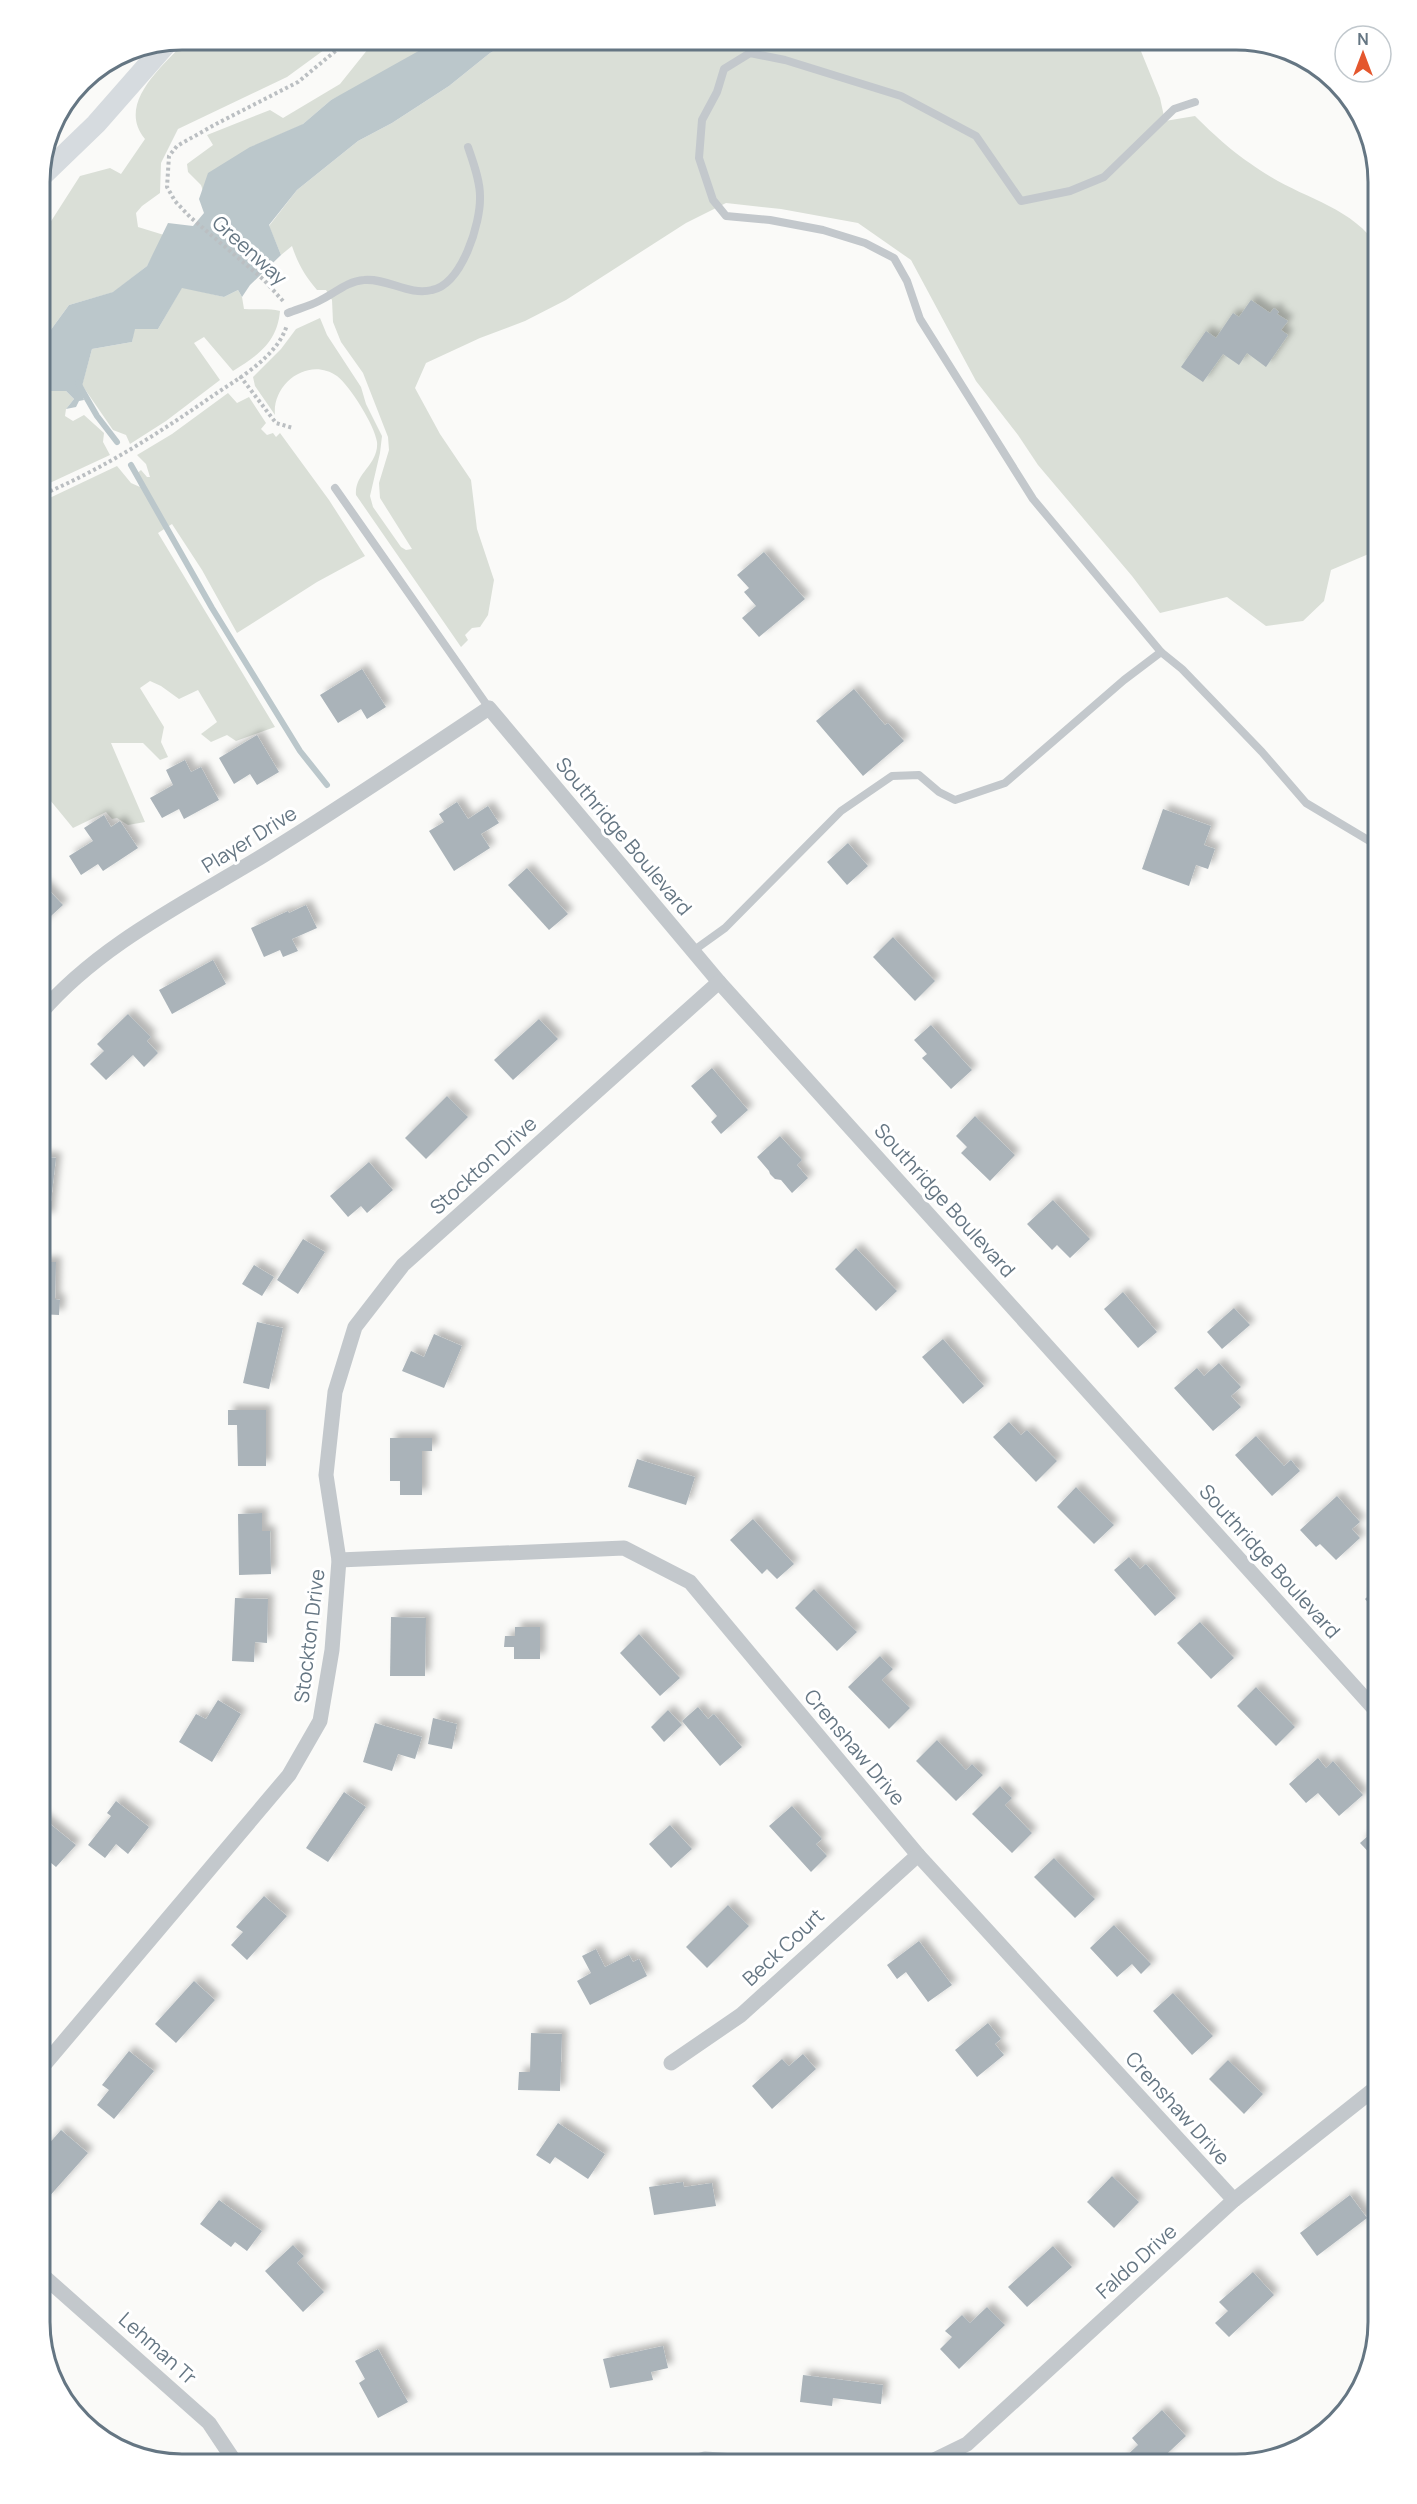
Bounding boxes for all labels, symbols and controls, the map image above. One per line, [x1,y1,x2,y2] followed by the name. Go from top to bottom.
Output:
[1333,24,1393,84] north arrow
[1357,28,1369,50] text: N
[207,209,294,291] street label: Greenway
[550,751,698,921] street label: Southridge Boulevard
[196,799,302,879] street label: Player Drive
[424,1110,542,1220] street label: Stockton Drive
[869,1117,1021,1283] street label: Southridge Boulevard
[1194,1478,1346,1644] street label: Southridge Boulevard
[287,1567,331,1705] street label: Stockton Drive
[798,1683,912,1811] street label: Crenshaw Drive
[736,1902,830,1992] street label: Beck Court
[1120,2046,1236,2170] street label: Crenshaw Drive
[1090,2218,1182,2304] street label: Faldo Drive
[113,2306,203,2390] street label: Lehman Tr

